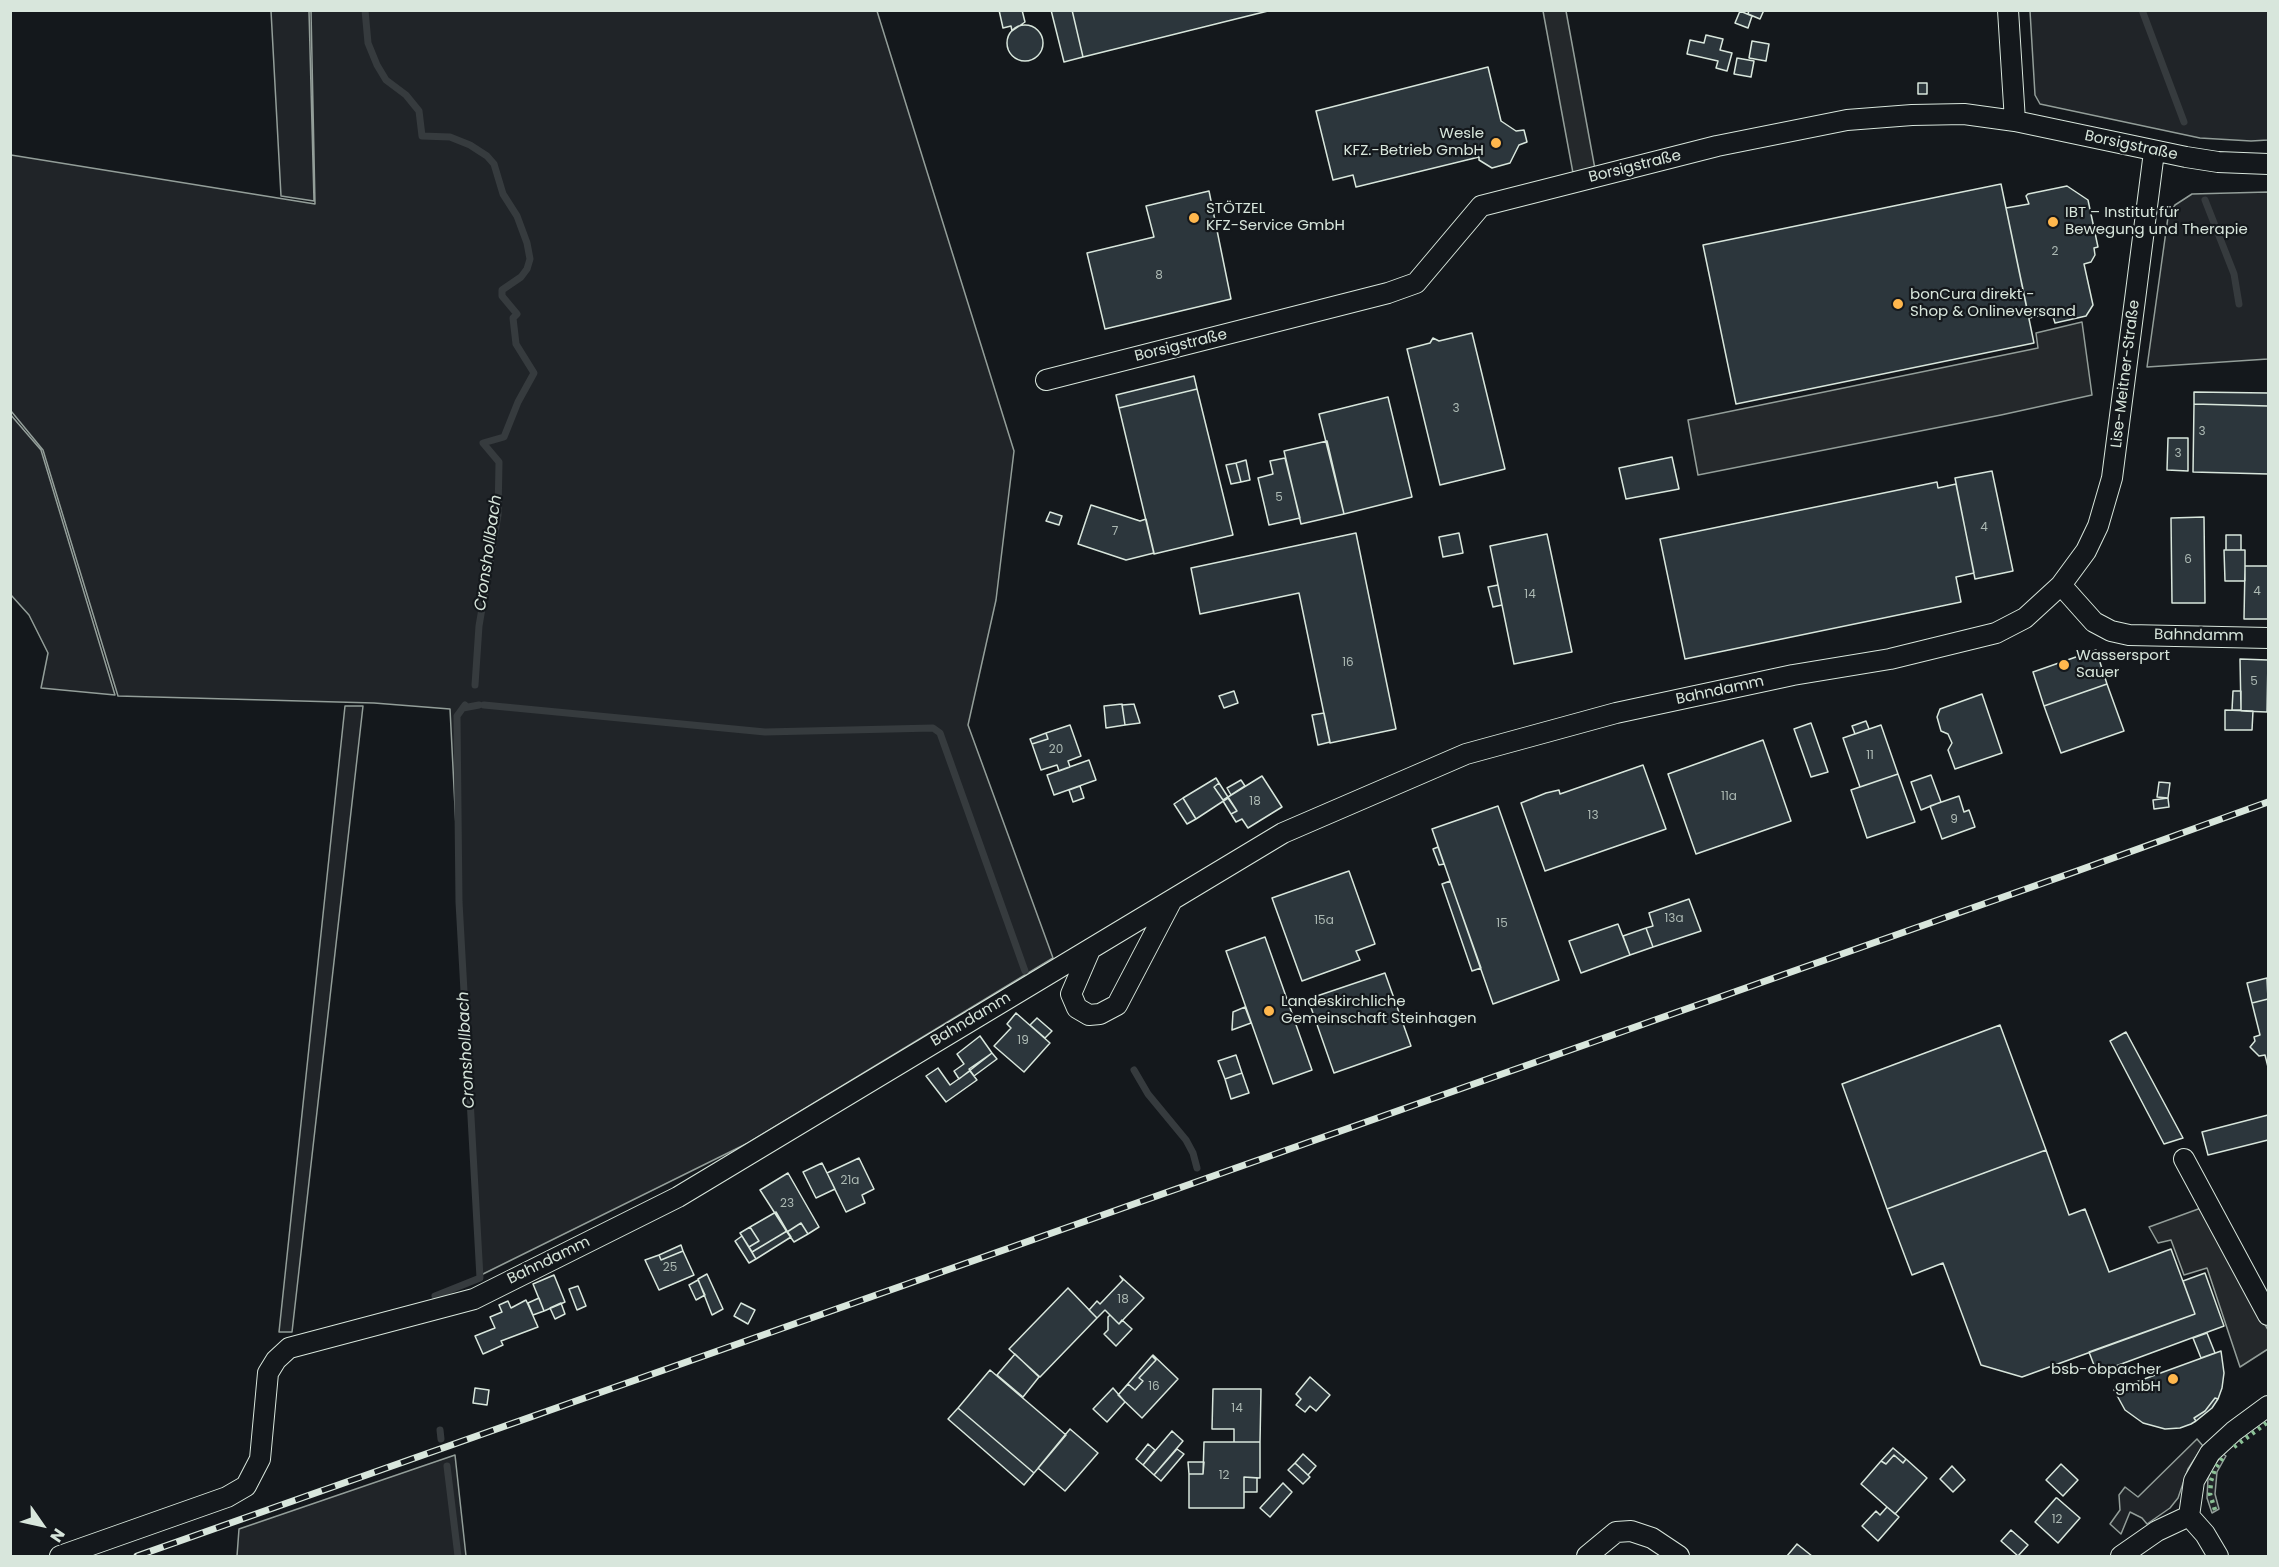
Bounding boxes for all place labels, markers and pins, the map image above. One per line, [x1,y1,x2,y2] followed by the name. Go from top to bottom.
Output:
[1344,125,1484,160] place label: Wesle KFZ.-Betrieb GmbH
[1489,136,1503,150] marker: Wesle KFZ.-Betrieb GmbH
[1206,200,1345,235] place label: STÖTZEL KFZ-Service GmbH
[2065,204,2248,239] place label: IBT – Institut für Bewegung und Therapie
[1187,211,1201,225] marker: STÖTZEL KFZ-Service GmbH
[2046,215,2060,229] marker: IBT – Institut für Bewegung und Therapie
[1910,286,2076,321] place label: bonCura direkt - Shop & Onlineversand
[1891,297,1905,311] marker: bonCura direkt - Shop & Onlineversand
[2076,647,2170,682] place label: Wassersport Sauer
[2057,658,2071,672] marker: Wassersport Sauer
[1281,993,1477,1028] place label: Landeskirchliche Gemeinschaft Steinhagen
[1262,1004,1276,1018] marker: Landeskirchliche Gemeinschaft Steinhagen
[2051,1361,2161,1396] place label: bsb-obpacher gmbH
[2166,1372,2180,1386] marker: bsb-obpacher gmbH

